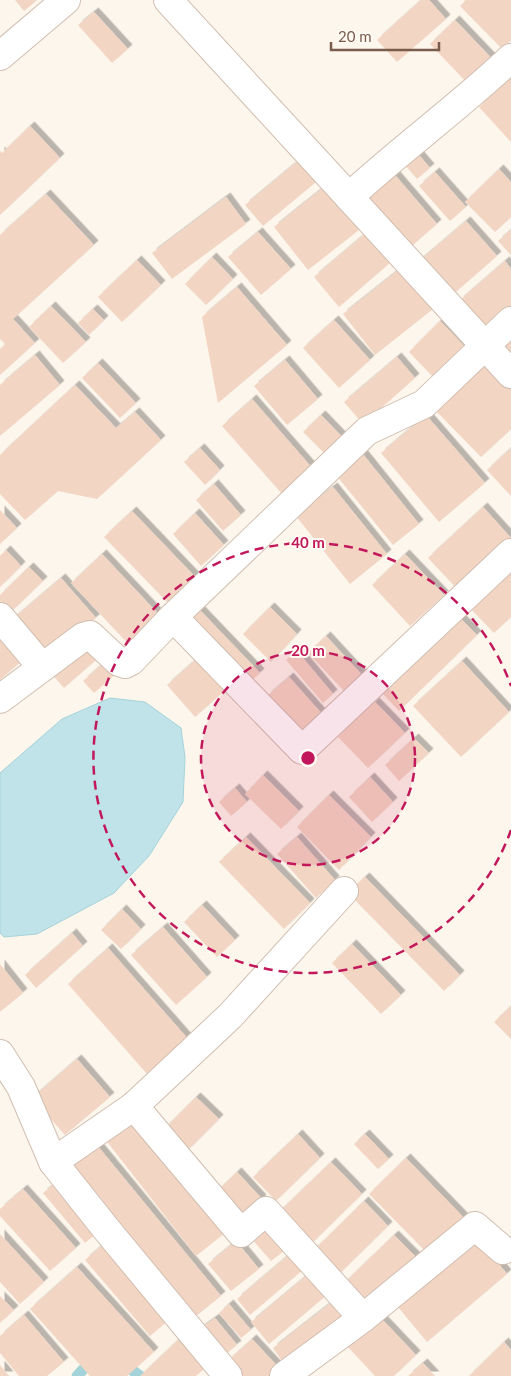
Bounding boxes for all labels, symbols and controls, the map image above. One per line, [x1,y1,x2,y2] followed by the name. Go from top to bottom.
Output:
[331,20,438,52] scale bar
[338,27,372,45] text: 20 m
[291,533,325,551] text: 40 m
[291,641,325,659] text: 20 m
[299,749,317,767] centre of rings

